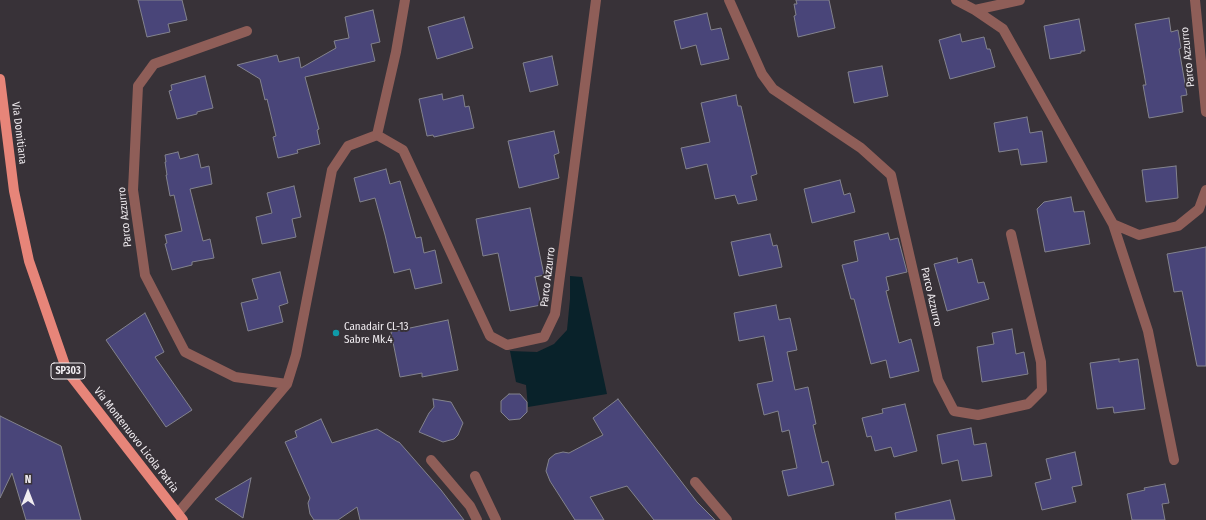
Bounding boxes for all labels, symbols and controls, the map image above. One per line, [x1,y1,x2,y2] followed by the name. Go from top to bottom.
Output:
[1178,26,1198,88] street label: Parco Azzurro
[9,101,29,165] street label: Via Domitiana
[115,186,135,248] street label: Parco Azzurro
[538,246,558,308] street label: Parco Azzurro
[918,266,944,328] street label: Parco Azzurro
[344,320,408,346] place label: Canadair CL-13 Sabre Mk.4
[331,328,341,338] marker: Canadair CL-13 Sabre Mk.4
[51,363,85,379] road number: SP303
[91,385,181,495] street label: Via Montenuovo Licola Patria
[8,472,48,512] north arrow
[25,473,31,486] text: N

